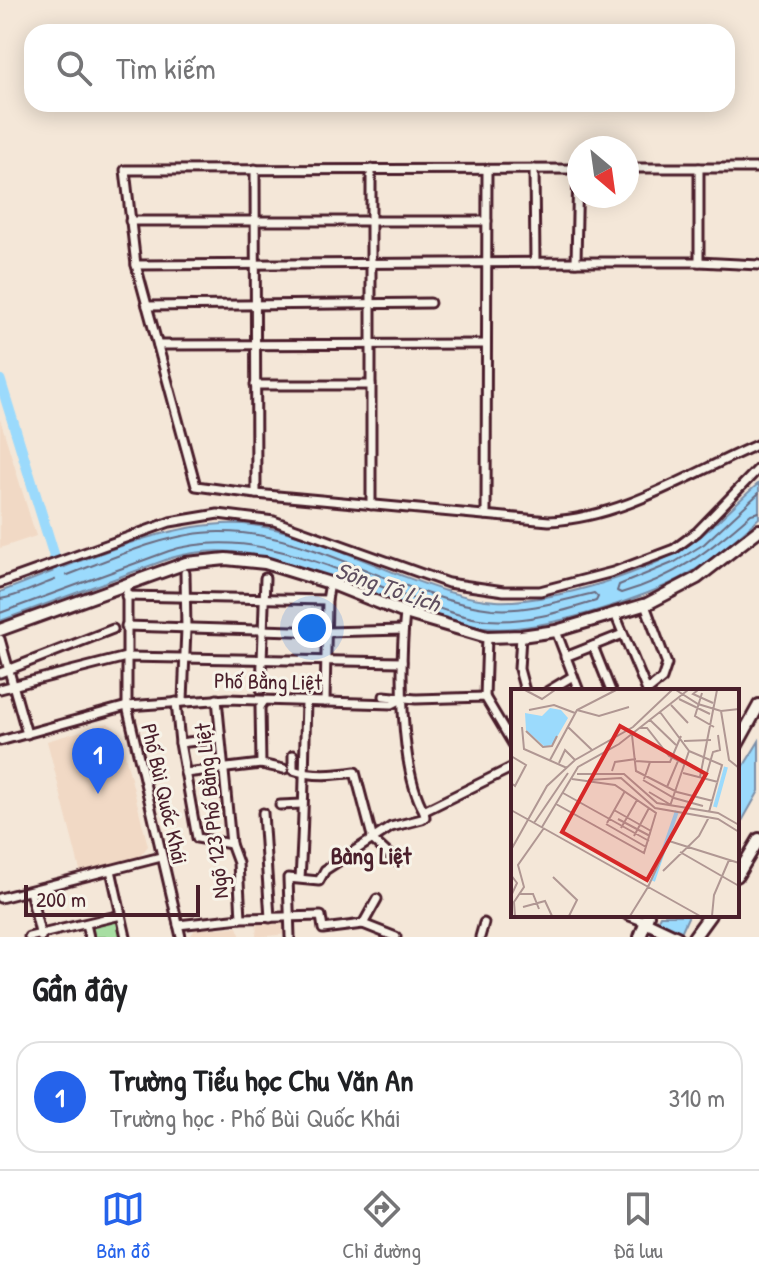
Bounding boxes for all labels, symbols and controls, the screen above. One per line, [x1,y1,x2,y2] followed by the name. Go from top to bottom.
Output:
[24,24,735,112] search box
[52,46,96,90] icon: search
[116,48,216,88] text: Tìm kiếm
[567,136,639,208] north arrow
[331,553,446,620] water label: Sông Tô Lịch
[292,608,332,648] your location
[214,665,323,697] street label: Phố Bằng Liệt
[511,689,739,917] inset map
[134,721,196,867] street label: Phố Bùi Quốc Khái
[187,721,235,900] street label: Ngõ 123 Phố Bằng Liệt
[72,728,124,794] pin: 1
[331,839,412,872] district label: Bàng Liệt
[24,881,200,917] scale bar
[36,884,86,914] text: 200 m
[32,966,128,1012] text: Gần đây
[110,1060,414,1100] text: Trường Tiểu học Chu Văn An
[55,1080,65,1115] text: 1
[669,1080,725,1115] text: 310 m
[110,1100,401,1135] text: Trường học · Phố Bùi Quốc Khái
[96,1187,150,1265] tab: Bản đồ
[342,1187,421,1265] tab: Chỉ đường
[613,1187,663,1265] tab: Đã lưu

